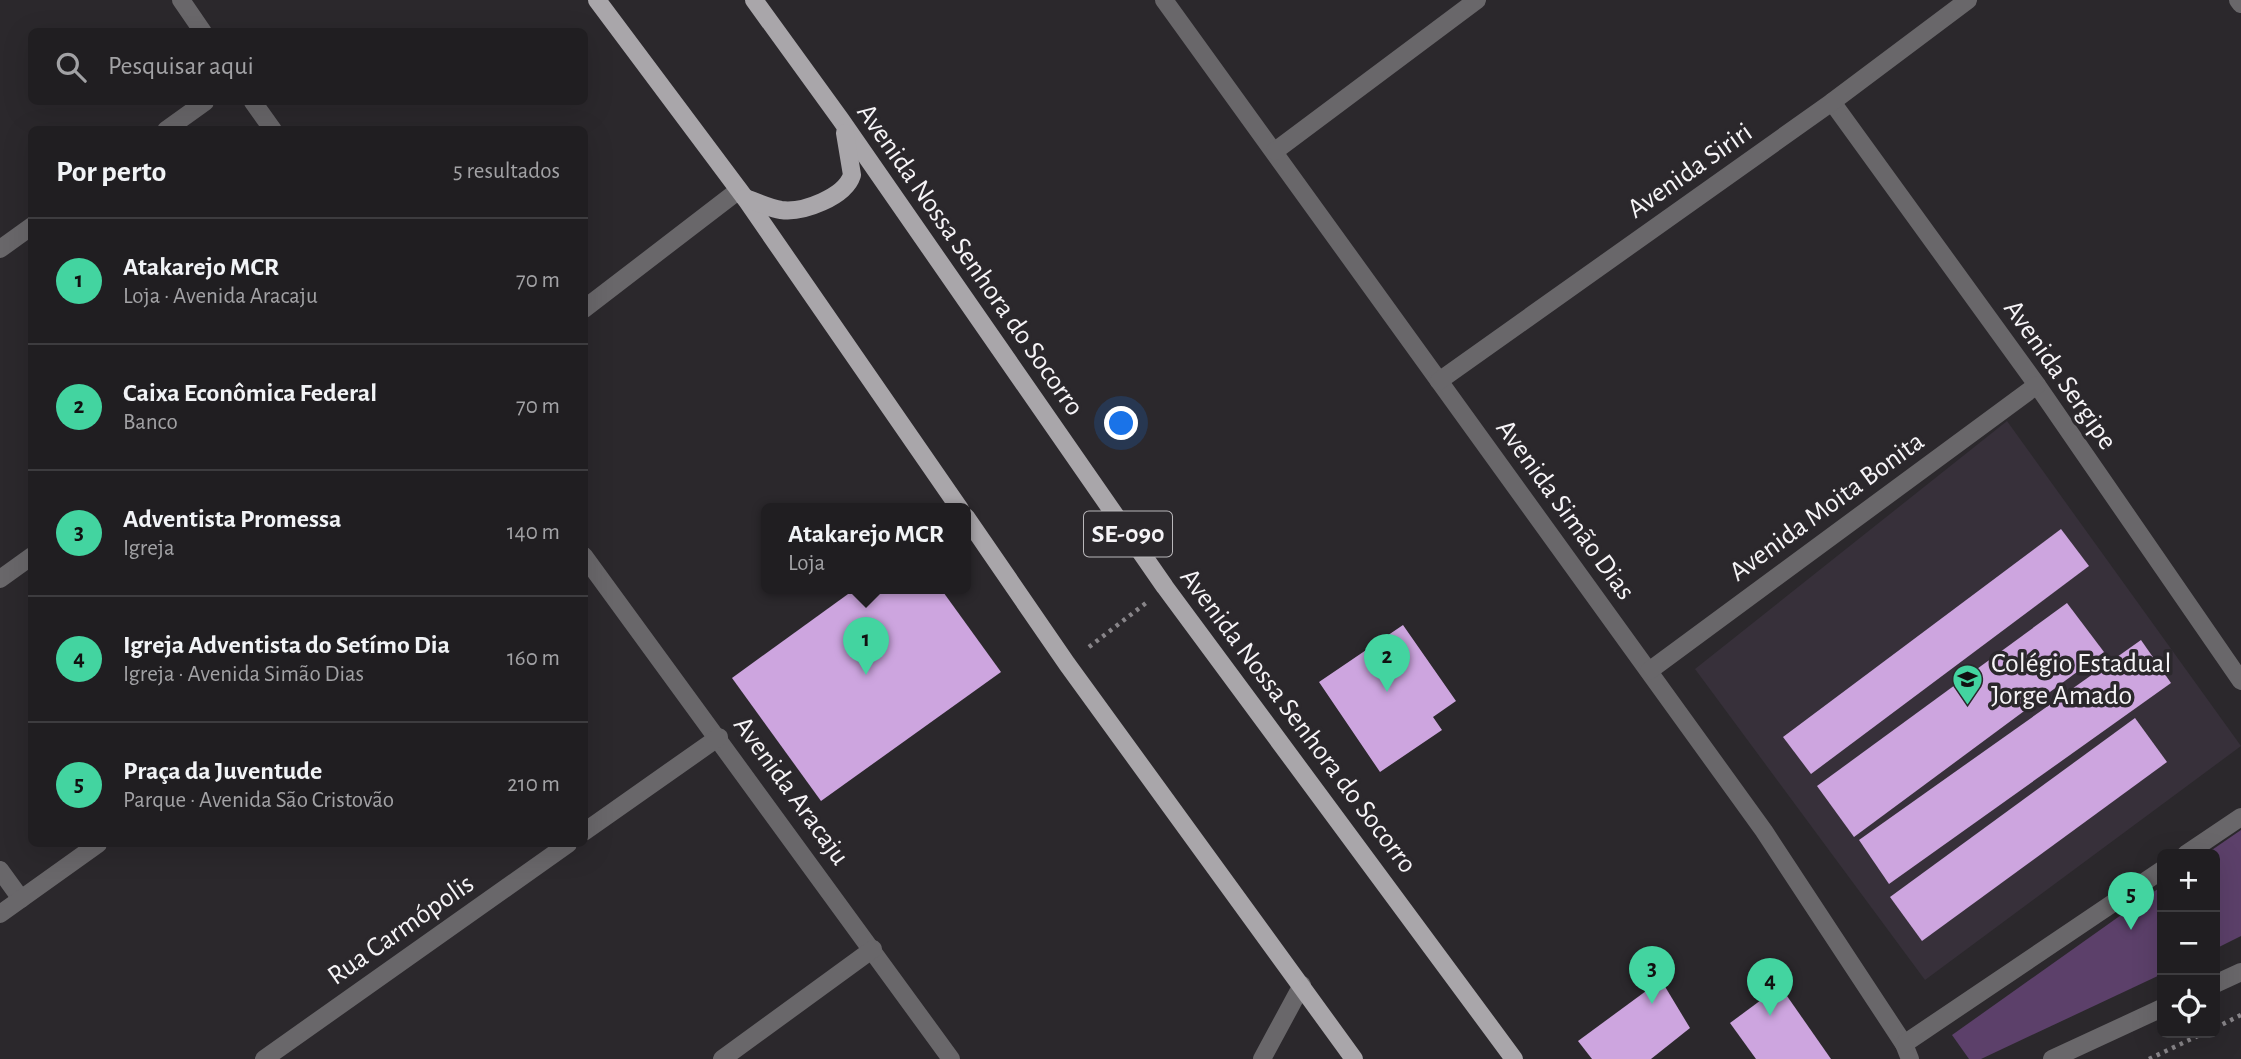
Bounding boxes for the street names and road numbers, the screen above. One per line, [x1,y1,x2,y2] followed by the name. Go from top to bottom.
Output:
[851,99,1089,421] street label: Avenida Nossa Senhora do Socorro
[1623,118,1757,224] street label: Avenida Siriri
[1998,295,2122,455] street label: Avenida Sergipe
[1490,415,1640,605] street label: Avenida Simão Dias
[1724,427,1930,587] street label: Avenida Moita Bonita
[1084,512,1172,556] road number: SE-090
[1174,563,1422,879] street label: Avenida Nossa Senhora do Socorro
[728,712,854,870] street label: Avenida Aracaju
[323,869,479,991] street label: Rua Carmópolis

